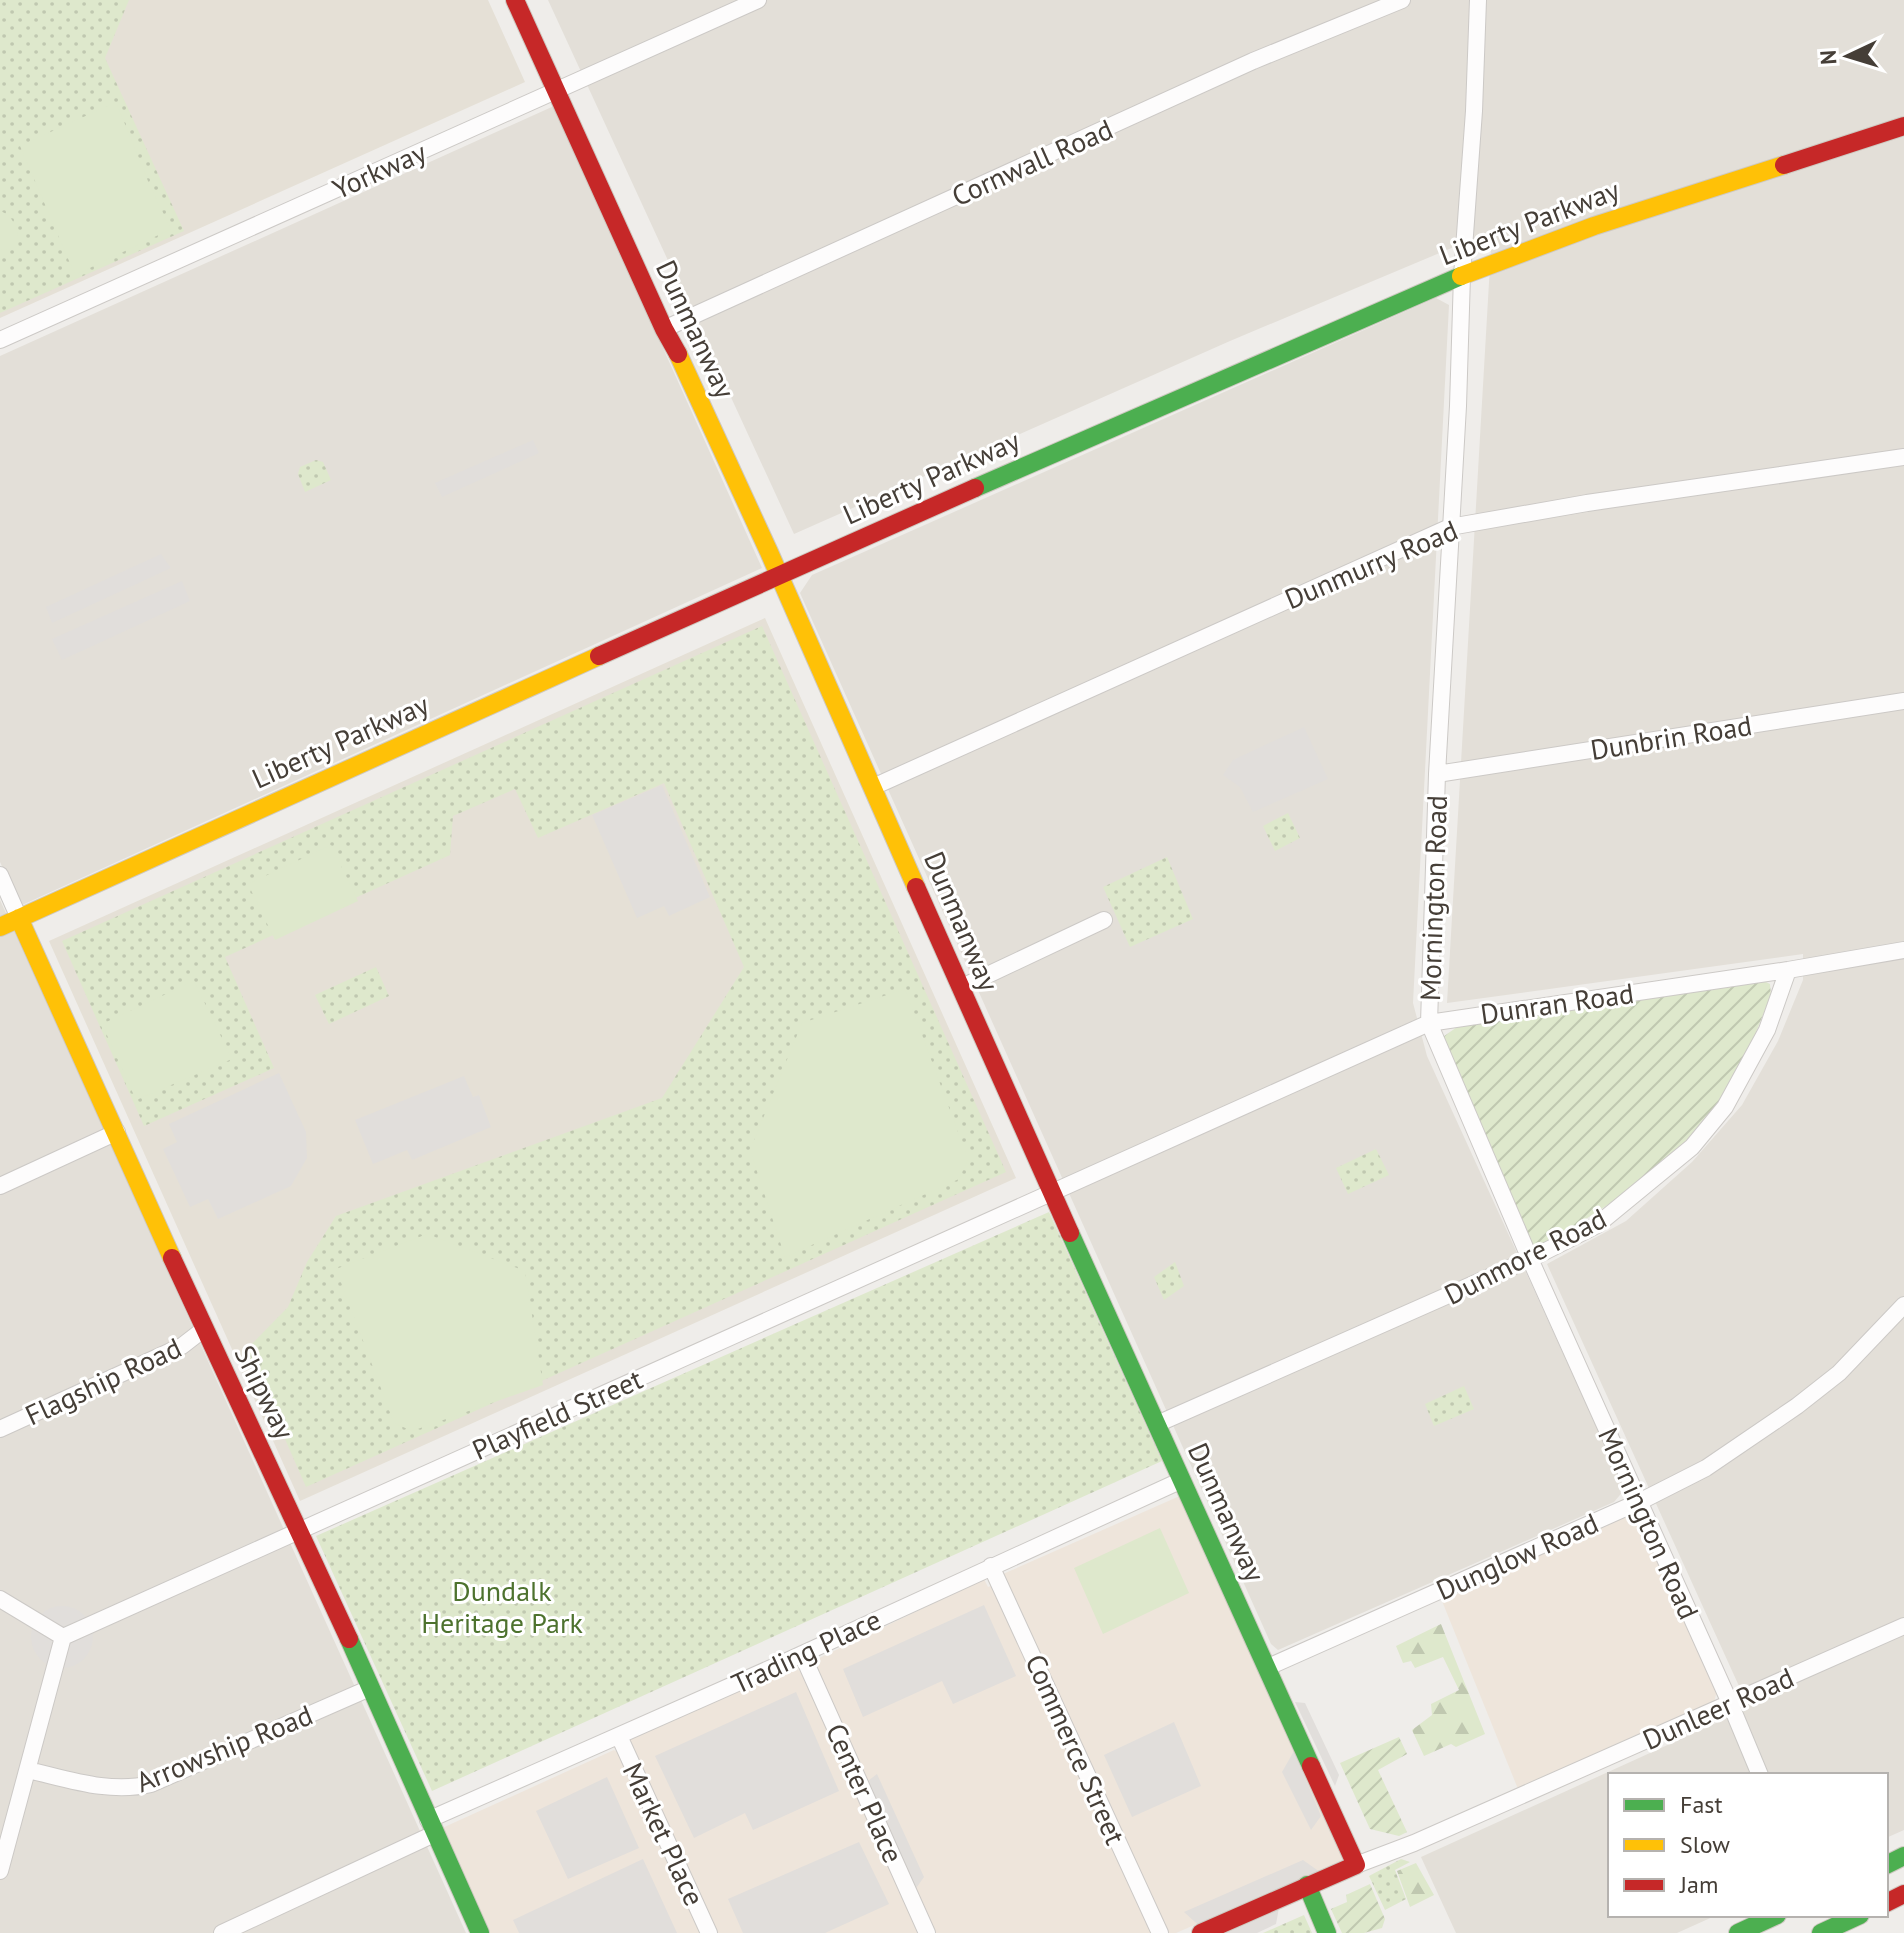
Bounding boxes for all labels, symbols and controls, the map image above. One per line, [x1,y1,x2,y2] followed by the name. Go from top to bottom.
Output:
[1808,16,1888,96] north arrow
[1814,49,1843,66] text: N
[946,110,1118,214] street label: Cornwall Road
[326,133,432,207] street label: Yorkway
[1434,171,1624,273] street label: Liberty Parkway
[648,254,744,404] street label: Dunmanway
[837,422,1025,532] street label: Liberty Parkway
[1279,511,1463,617] street label: Dunmurry Road
[246,686,434,796] street label: Liberty Parkway
[1588,706,1754,768] street label: Dunbrin Road
[1411,794,1455,1002] street label: Mornington Road
[916,846,1008,996] street label: Dunmanway
[1478,974,1636,1032] street label: Dunran Road
[1438,1199,1612,1313] street label: Dunmore Road
[19,1329,187,1433] street label: Flagship Road
[226,1339,304,1445] street label: Shipway
[466,1360,648,1468] street label: Playfield Street
[1590,1421,1708,1625] street label: Mornington Road
[1180,1437,1274,1587] street label: Dunmanway
[1430,1504,1604,1608] street label: Dunglow Road
[421,1572,583,1641] park label: Dundalk Heritage Park
[726,1600,886,1702] street label: Trading Place
[1018,1648,1135,1850] street label: Commerce Street
[1637,1658,1799,1758] street label: Dunleer Road
[130,1696,318,1800] street label: Arrowship Road
[818,1717,912,1869] street label: Center Place
[615,1757,713,1911] street label: Market Place
[1608,1773,1888,1917] legend
[1680,1789,1723,1820] text: Fast
[1680,1829,1730,1860] text: Slow
[1679,1869,1718,1900] text: Jam

